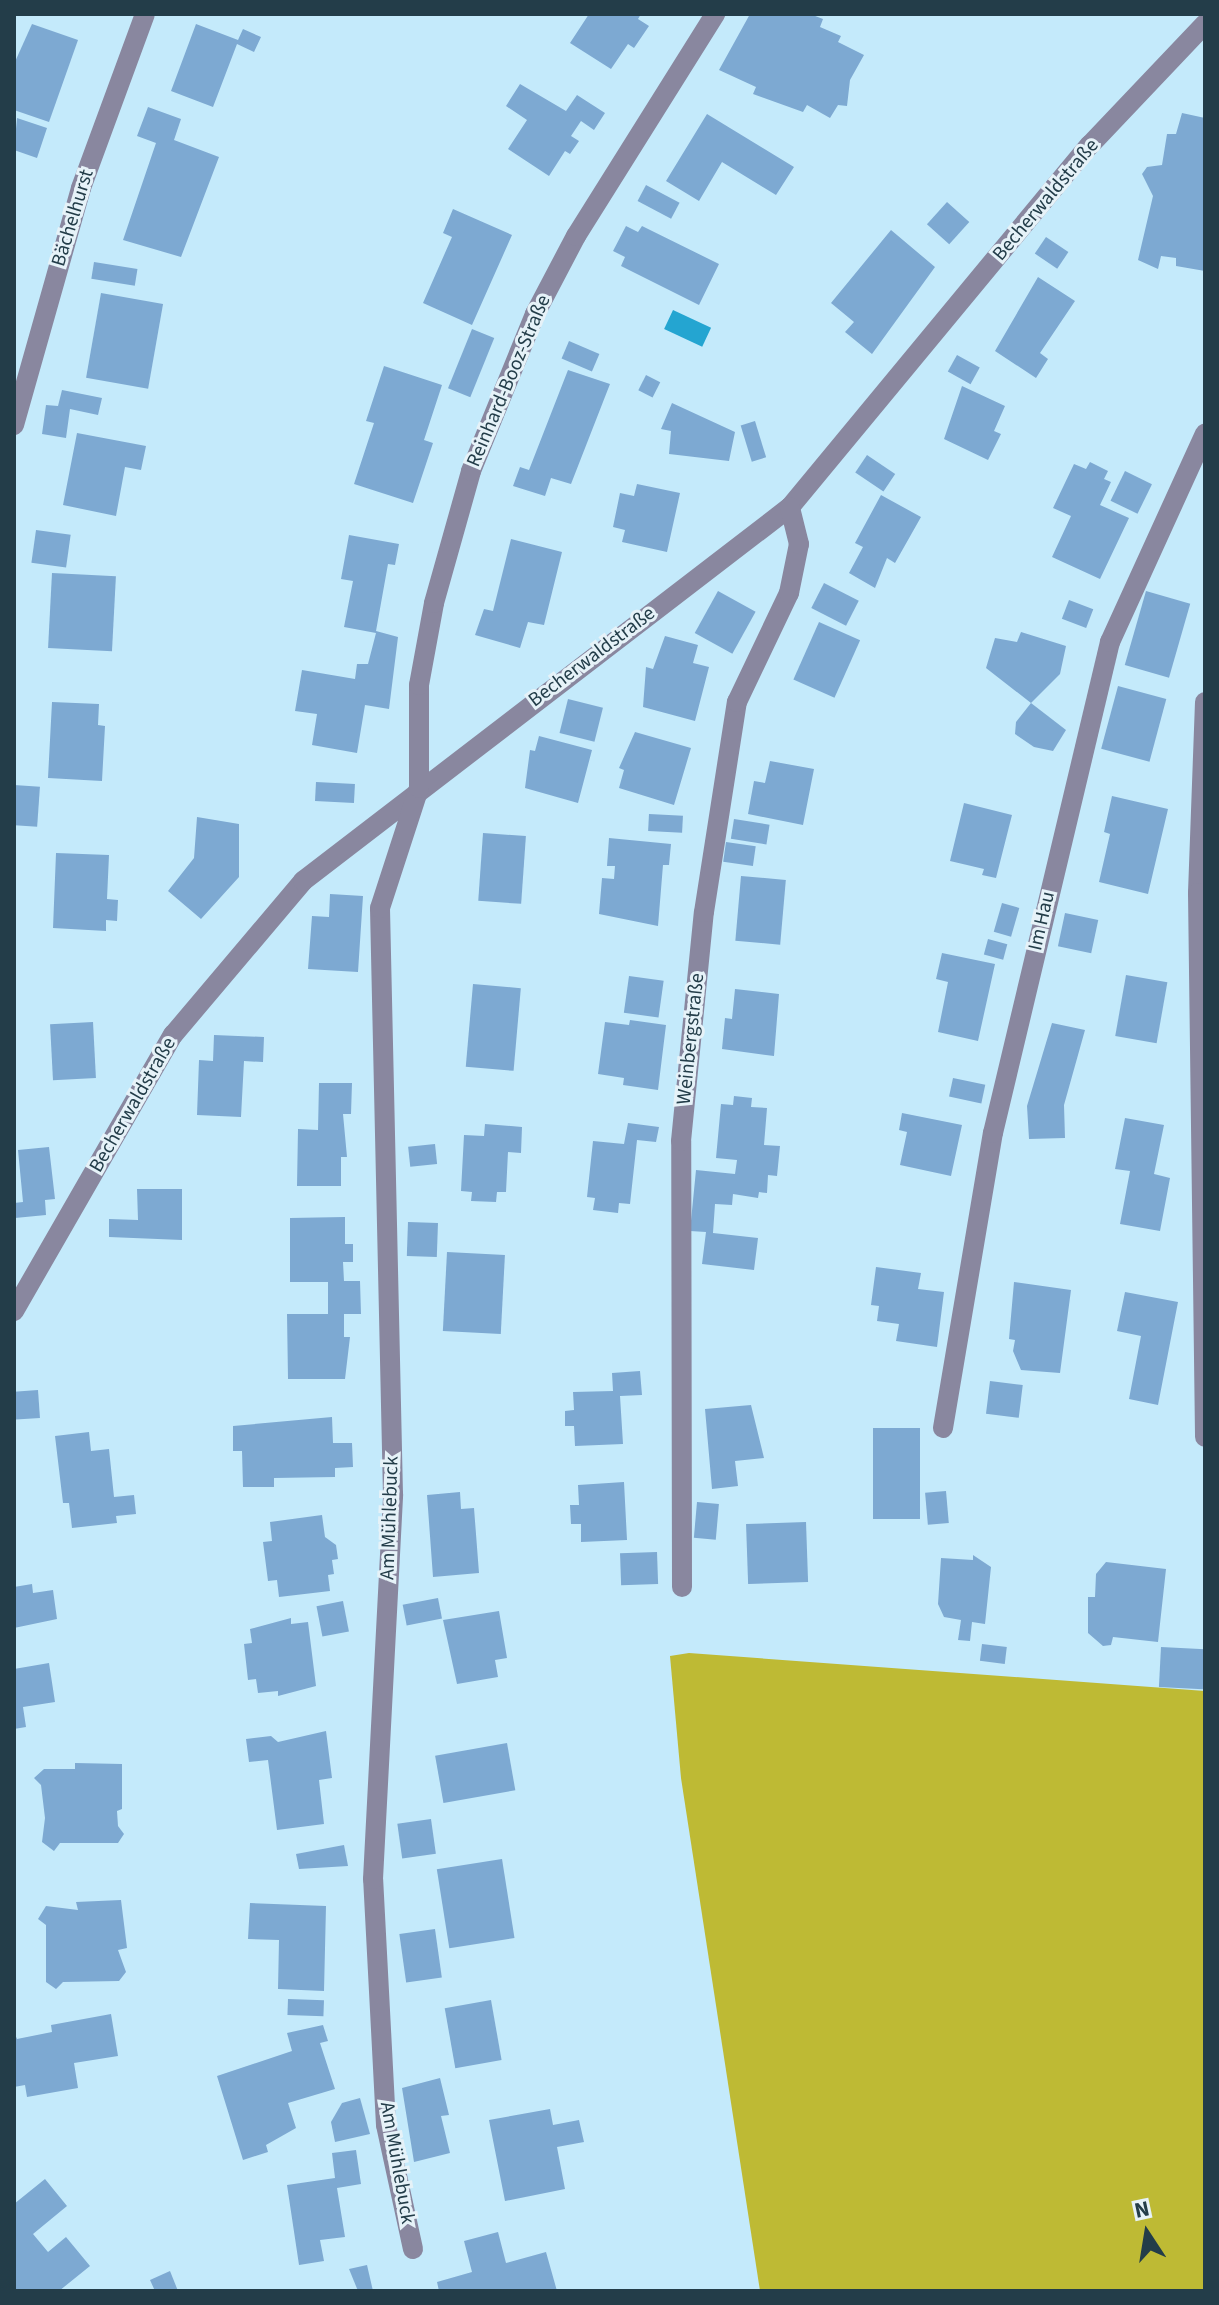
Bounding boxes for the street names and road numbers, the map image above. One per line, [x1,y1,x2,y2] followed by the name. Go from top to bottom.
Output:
[988,134,1104,266] street label: Becherwaldstraße
[47,167,99,269] street label: Bächelhurst
[462,291,556,471] street label: Reinhard-Booz-Straße
[524,602,660,712] street label: Becherwaldstraße
[1024,889,1060,953] street label: Im Hau
[672,972,710,1106] street label: Weinbergstraße
[85,1033,181,1177] street label: Becherwaldstraße
[376,1456,404,1580] street label: Am Mühlebuck
[374,2100,420,2226] street label: Am Mühlebuck

